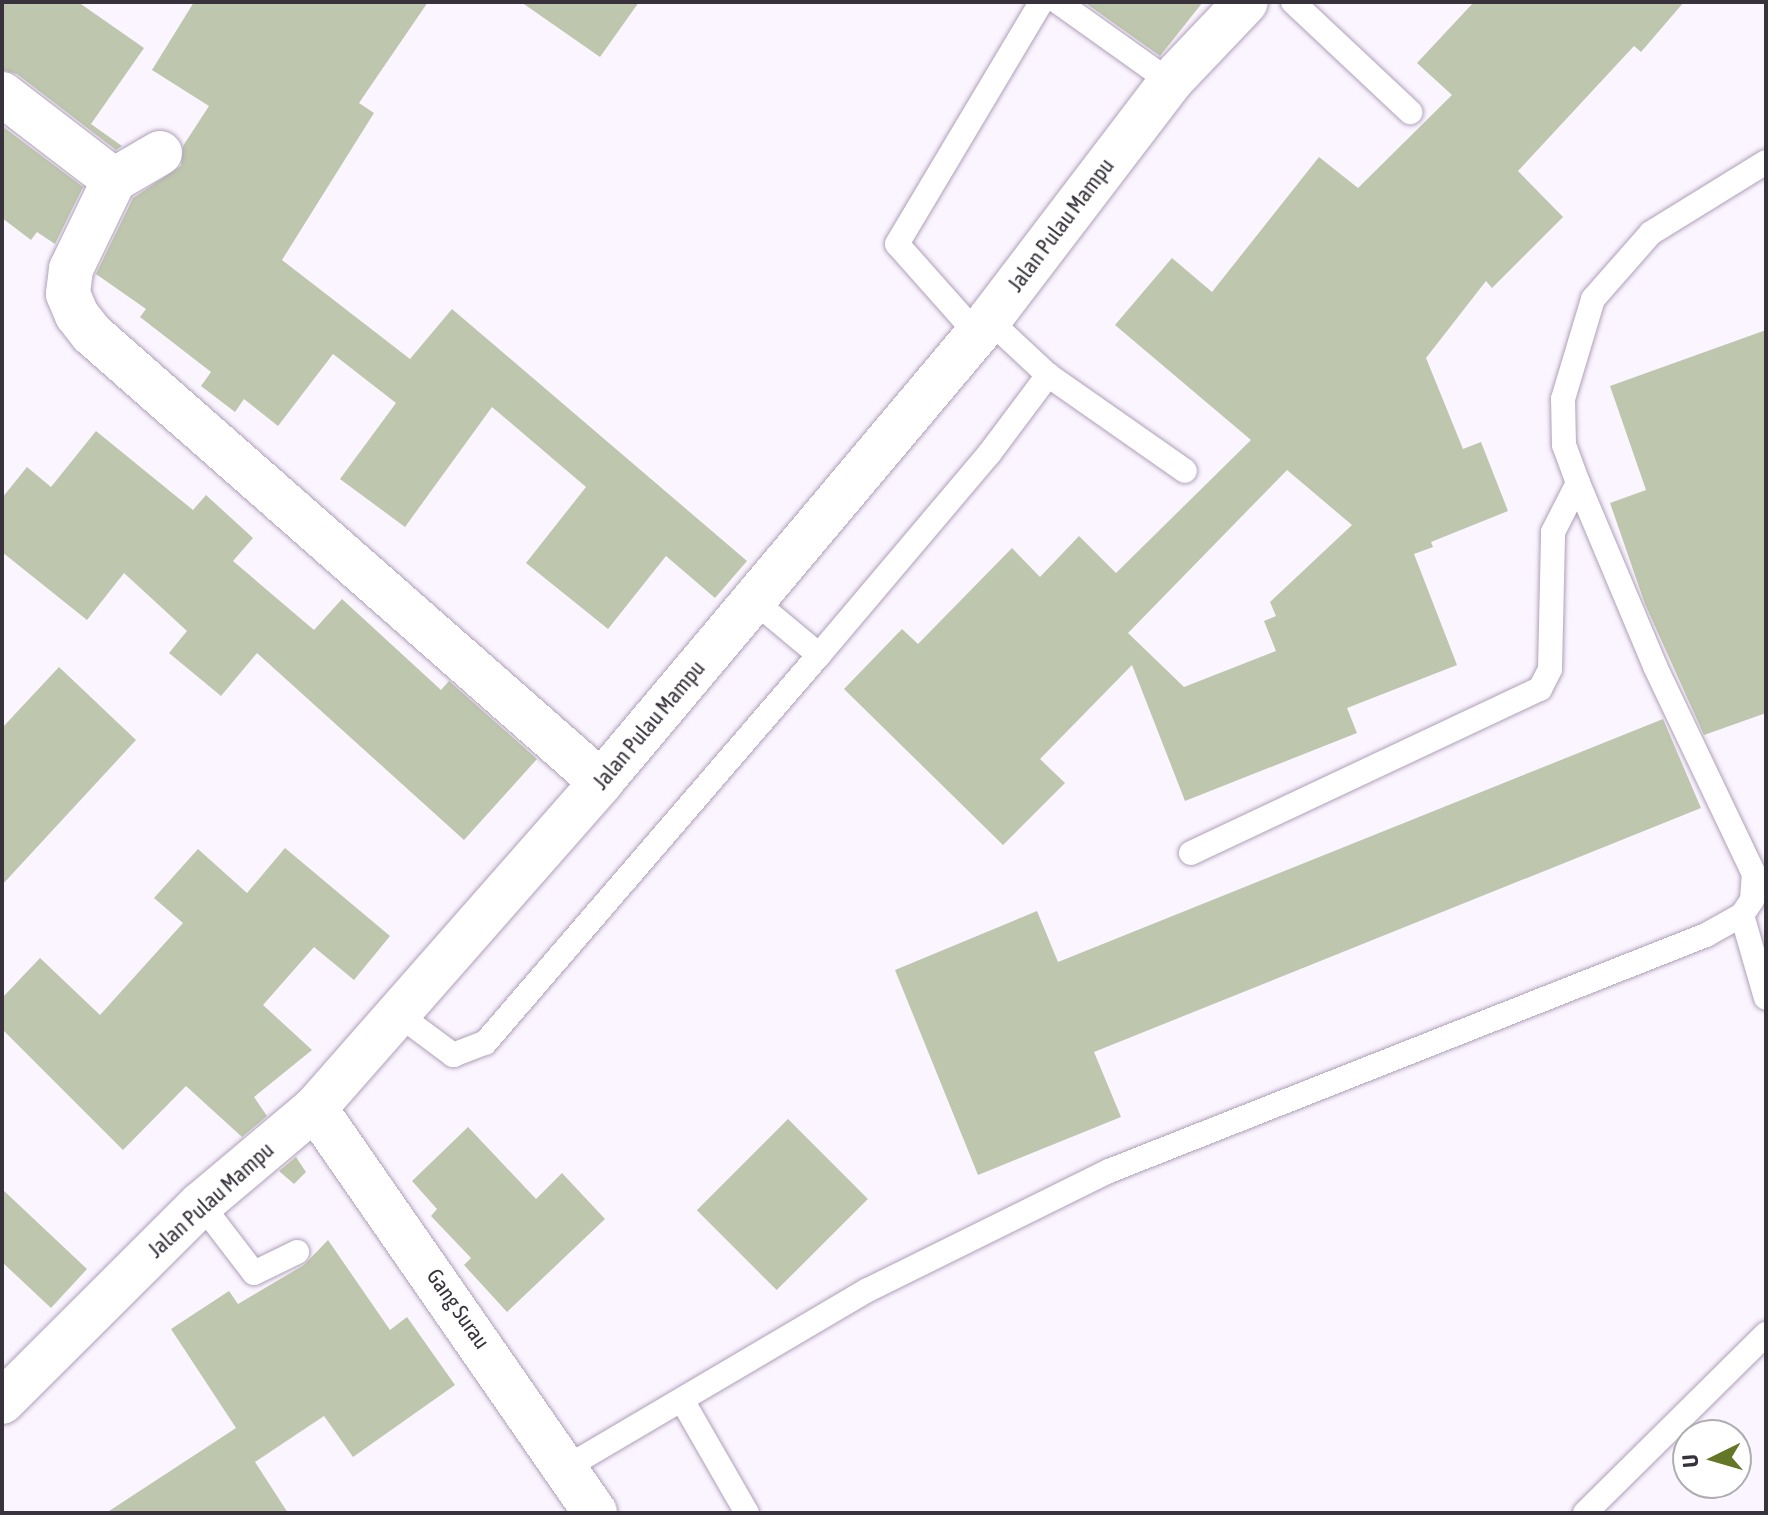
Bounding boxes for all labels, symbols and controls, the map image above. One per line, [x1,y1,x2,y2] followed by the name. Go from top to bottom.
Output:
[1002,153,1120,297] street label: Jalan Pulau Mampu
[587,655,711,795] street label: Jalan Pulau Mampu
[143,1137,279,1263] street label: Jalan Pulau Mampu
[421,1264,495,1354] street label: Gang Surau
[1672,1419,1752,1499] north arrow
[1677,1453,1704,1469] text: U

